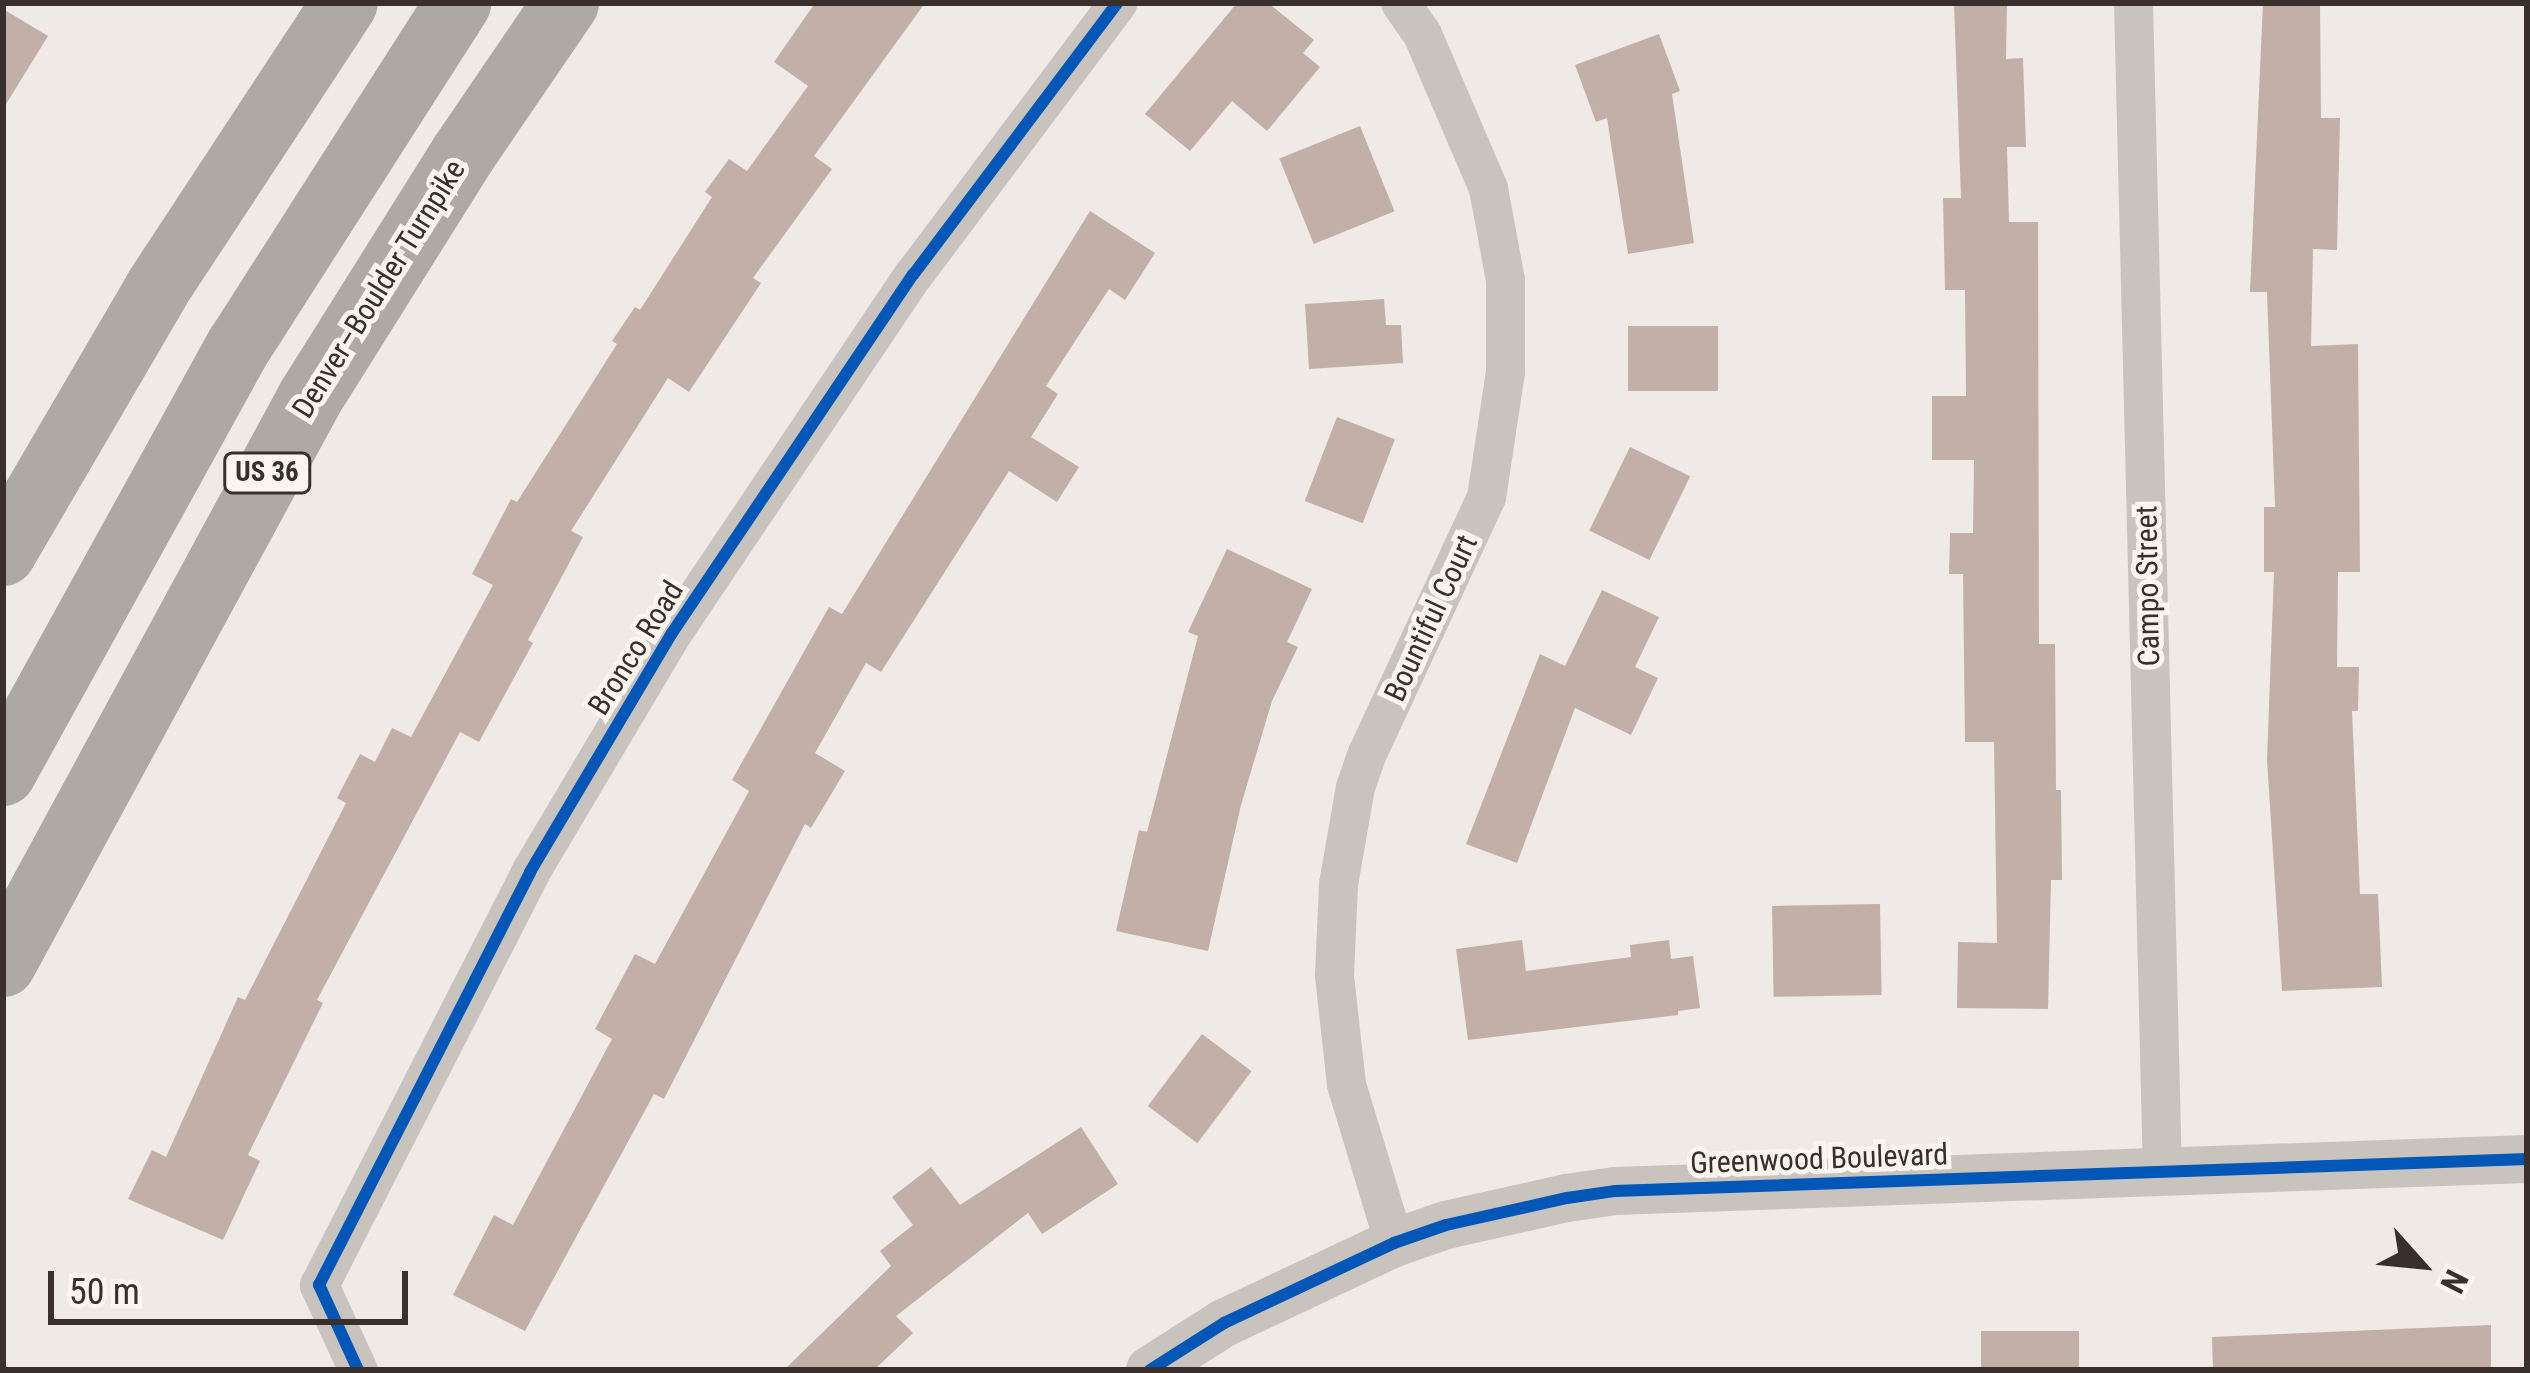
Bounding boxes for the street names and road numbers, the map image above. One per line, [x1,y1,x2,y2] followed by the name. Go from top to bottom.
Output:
[285,153,473,425] street label: Denver–Boulder Turnpike
[222,452,312,494] road number: US 36
[2129,505,2167,667] street label: Campo Street
[1377,529,1485,707] street label: Bountiful Court
[581,574,691,722] street label: Bronco Road
[1689,1137,1949,1181] street label: Greenwood Boulevard

